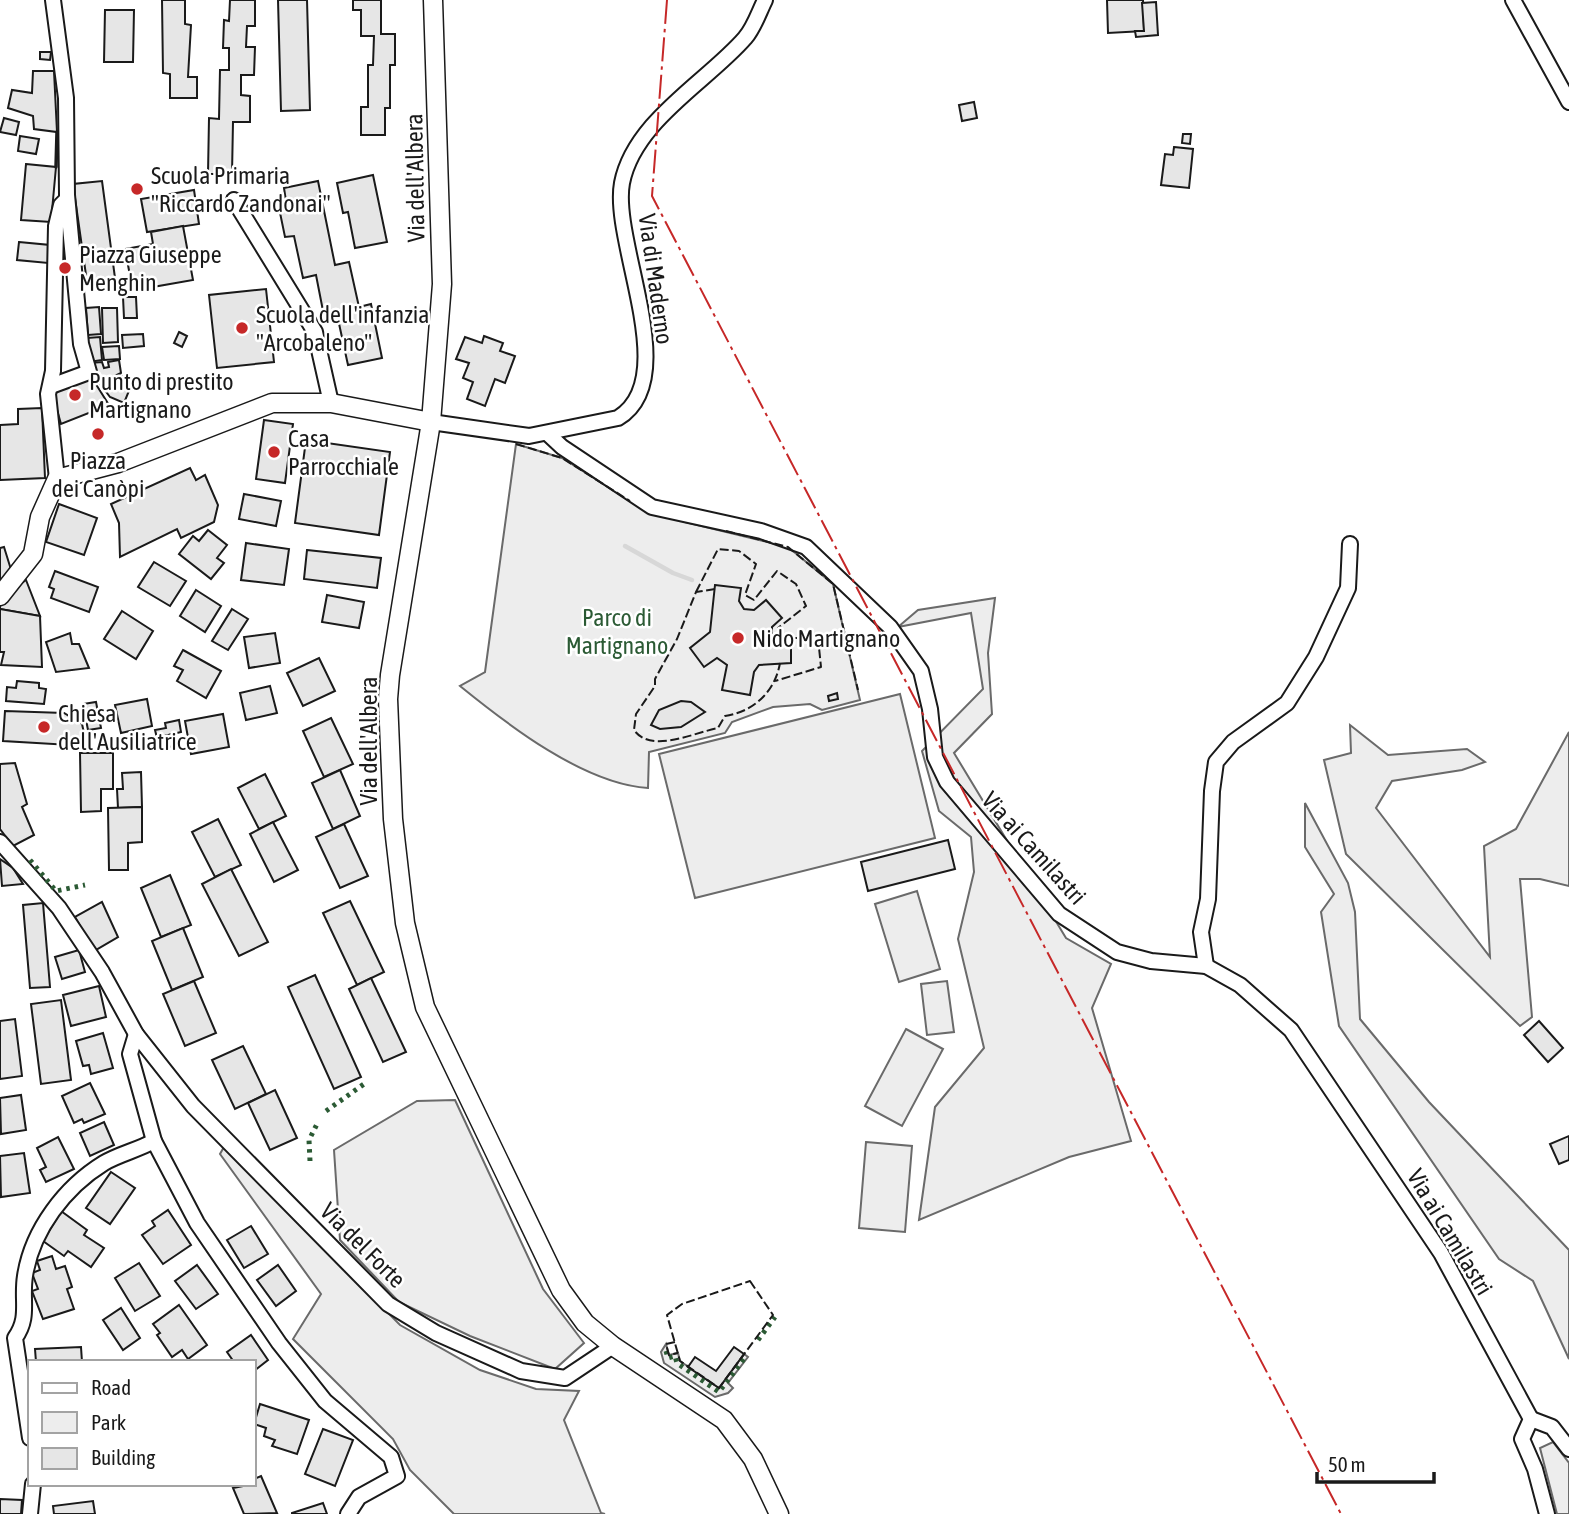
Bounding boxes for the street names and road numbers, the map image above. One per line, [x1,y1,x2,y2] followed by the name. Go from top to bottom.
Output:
[400,113,430,243] street label: Via dell'Albera
[633,212,679,346] street label: Via di Maderno
[355,677,382,805] street label: Via dell'Albera
[976,786,1092,910] street label: Via ai Camilastri
[1402,1164,1498,1300] street label: Via ai Camilastri
[315,1197,411,1293] street label: Via del Forte

